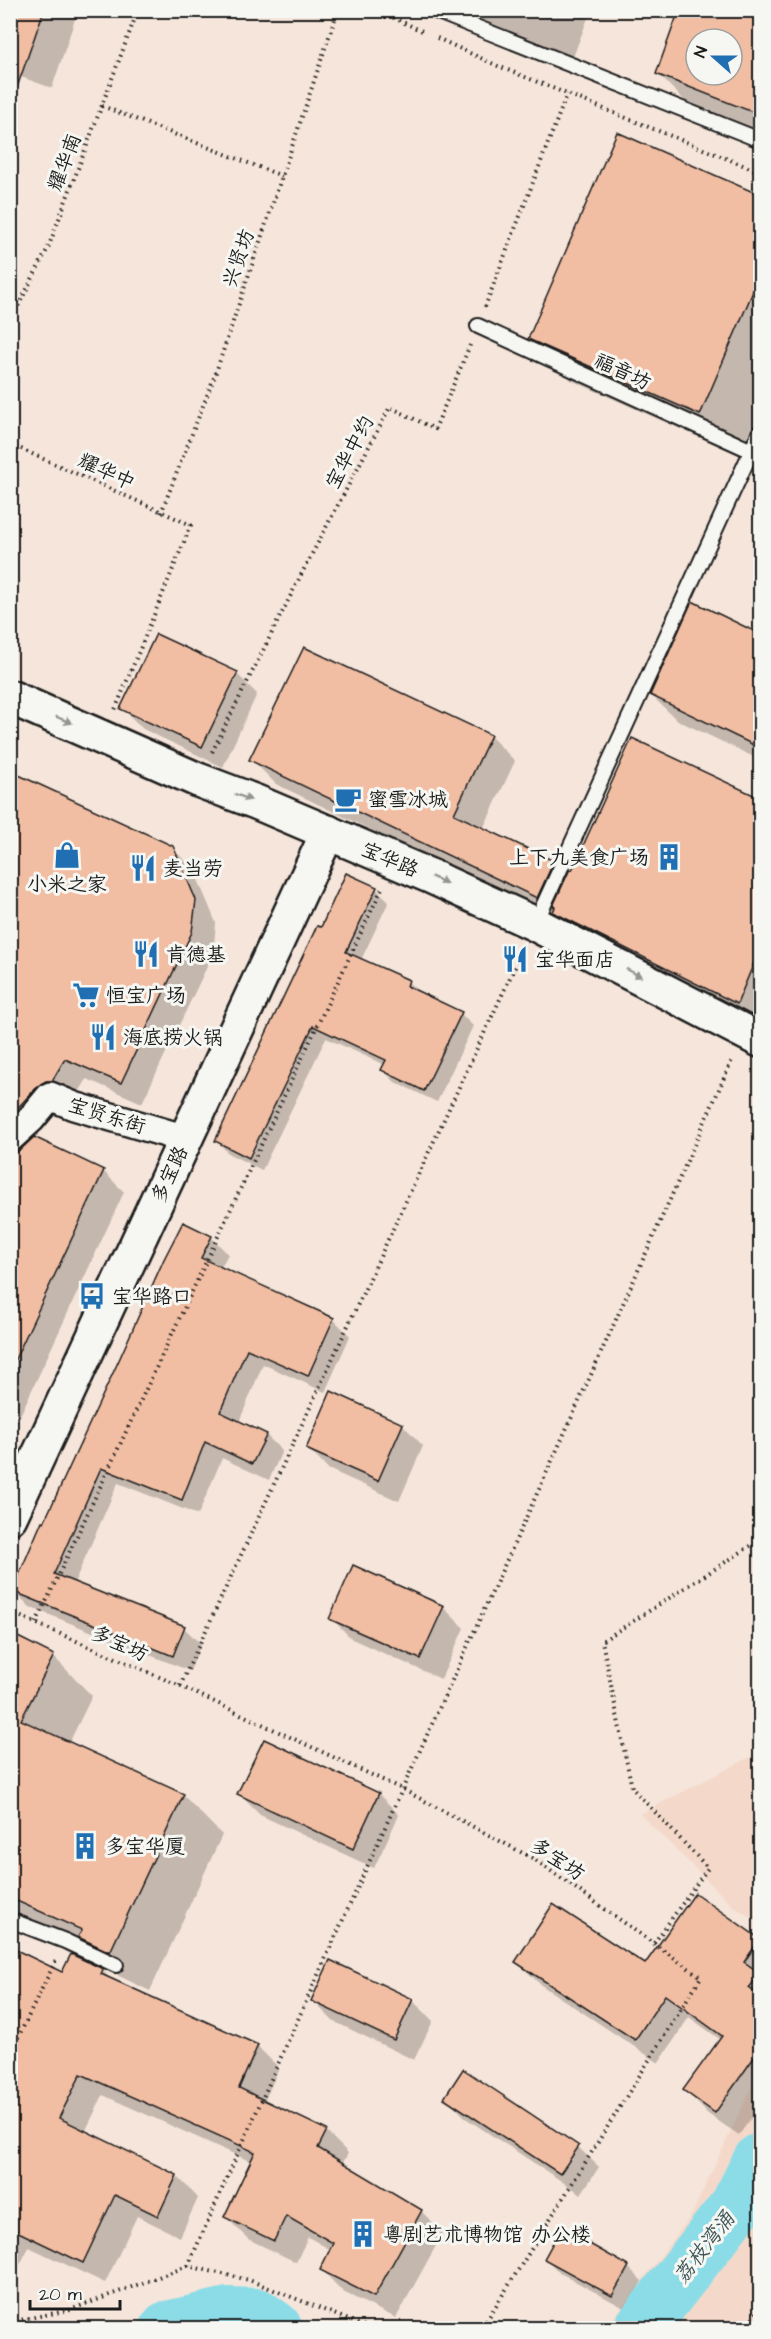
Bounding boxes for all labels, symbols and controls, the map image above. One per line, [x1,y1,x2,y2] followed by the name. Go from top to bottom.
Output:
[684,27,744,87] north arrow
[689,43,713,61] text: N
[41,129,89,195] street label: 耀华南
[216,225,262,291] street label: 兴贤坊
[589,347,656,397] street label: 福音坊
[319,411,381,494] street label: 宝华中约
[73,447,140,497] street label: 耀华中
[56,715,74,725] one-way arrow
[333,784,363,814] cafe icon: 蜜雪冰城
[368,786,448,814] place label: 蜜雪冰城
[235,792,253,802] one-way arrow
[357,835,424,885] street label: 宝华路
[52,840,82,870] shop icon: 小米之家
[654,842,684,872] building icon: 上下九美食广场
[509,844,649,872] place label: 上下九美食广场
[128,853,158,883] restaurant icon: 麦当劳
[163,855,223,883] place label: 麦当劳
[27,871,107,899] place label: 小米之家
[431,876,448,885] one-way arrow
[131,939,161,969] restaurant icon: 肯德基
[166,941,226,969] place label: 肯德基
[500,944,530,974] restaurant icon: 宝华面店
[535,946,615,974] place label: 宝华面店
[626,968,643,978] one-way arrow
[71,980,101,1010] supermarket icon: 恒宝广场
[106,982,186,1010] place label: 恒宝广场
[88,1022,118,1052] restaurant icon: 海底捞火锅
[123,1024,223,1052] place label: 海底捞火锅
[64,1091,149,1141] street label: 宝贤东街
[145,1140,196,1208] street label: 多宝路
[77,1281,107,1311] bus stop icon: 宝华路口
[112,1283,192,1311] place label: 宝华路口
[86,1619,153,1669] street label: 多宝坊
[70,1831,100,1861] building icon: 多宝华厦
[525,1832,590,1888] street label: 多宝坊
[105,1833,185,1861] place label: 多宝华厦
[667,2204,742,2289] water label: 荔枝湾涌
[348,2219,378,2249] building icon: 粤剧艺术博物馆 办公楼
[383,2221,591,2249] place label: 粤剧艺术博物馆 办公楼
[30,2273,120,2311] scale bar
[39,2282,82,2307] text: 20 m

